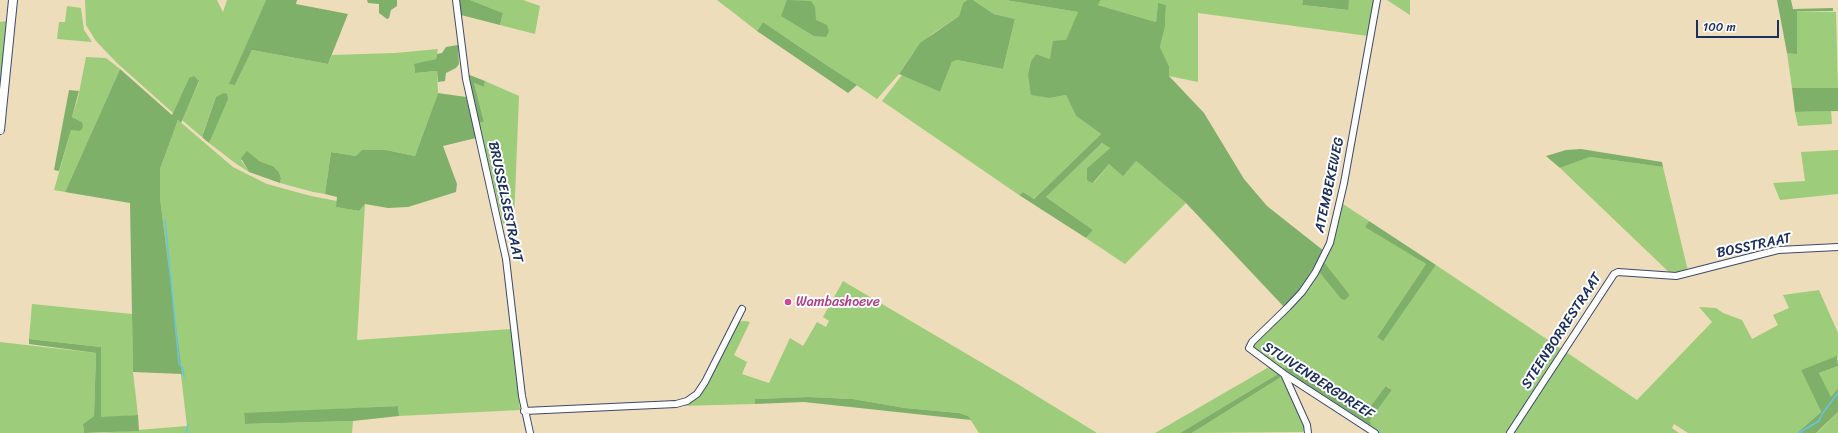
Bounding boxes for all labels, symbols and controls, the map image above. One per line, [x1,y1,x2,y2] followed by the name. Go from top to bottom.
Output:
[1698,12,1781,38] scale bar
[1703,16,1736,38] text: 100 m
[1312,136,1348,234] street label: ATEMBEKEWEG
[484,140,526,264] street label: BRUSSELSESTRAAT
[1715,230,1793,262] street label: BOSSTRAAT
[1518,270,1606,392] street label: STEENBORRESTRAAT
[796,294,880,310] place label: Wambashoeve
[783,297,793,307] marker: Wambashoeve
[1259,339,1377,423] street label: STUIVENBERGDREEF

